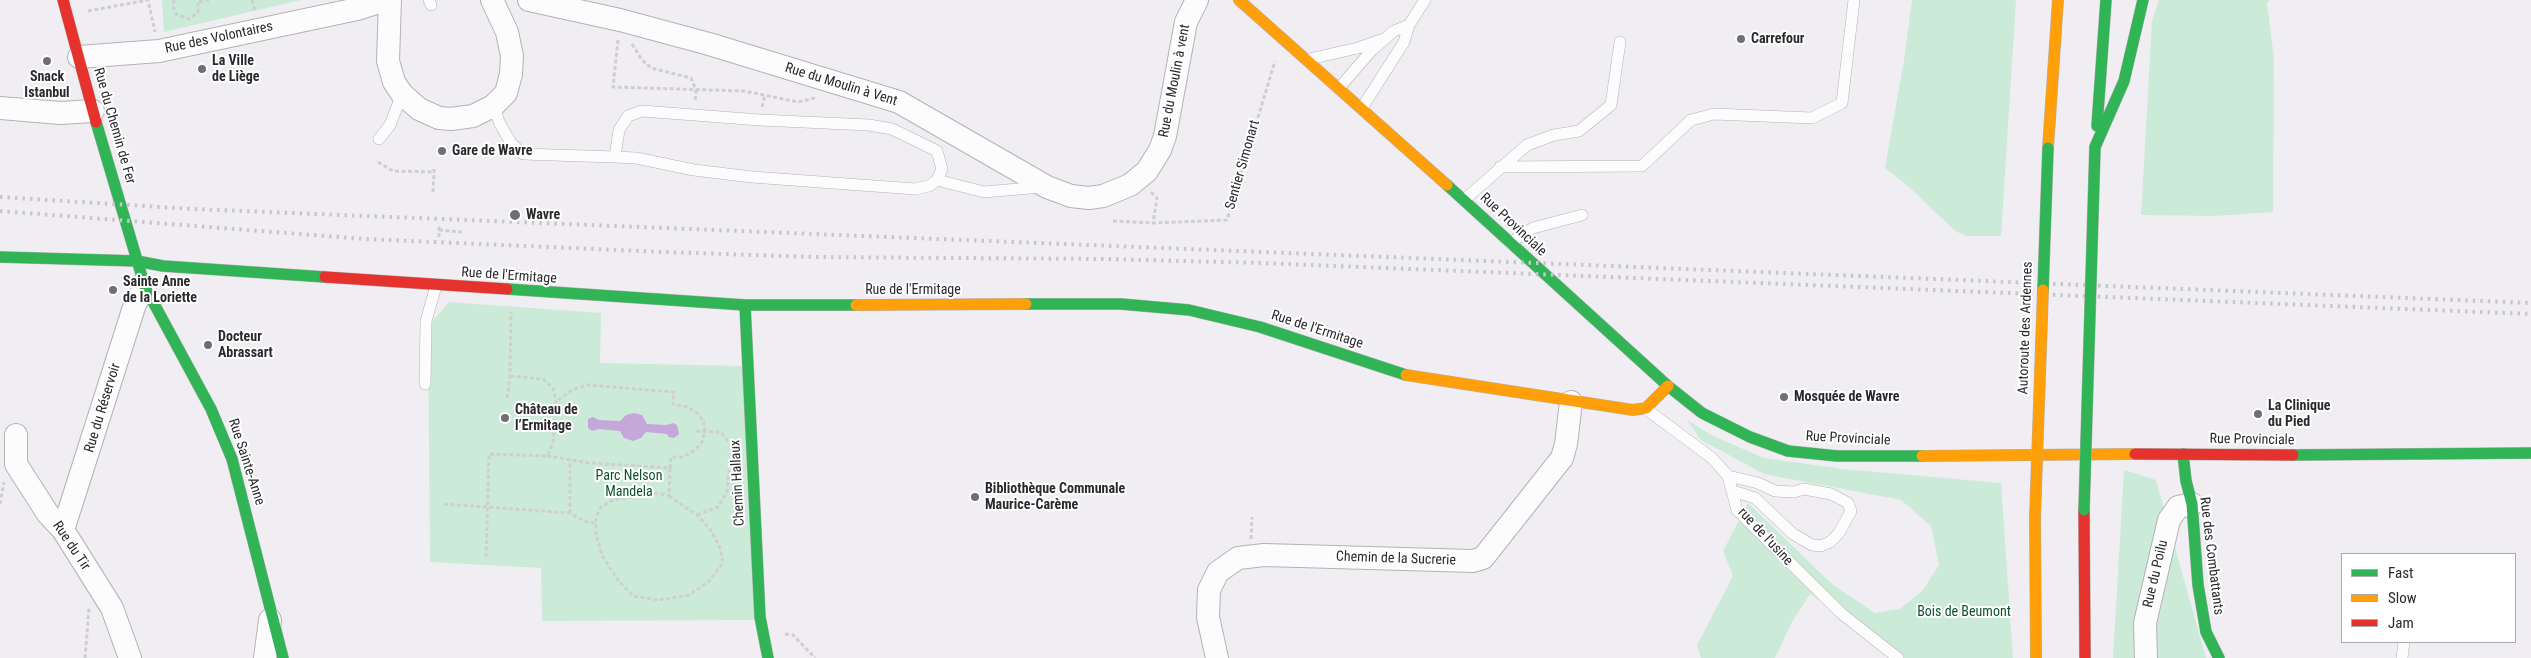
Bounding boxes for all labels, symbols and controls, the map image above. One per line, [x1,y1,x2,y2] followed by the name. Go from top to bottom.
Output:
[164,18,274,58] street label: Rue des Volontaires
[1156,23,1194,139] street label: Rue du Moulin à vent
[1751,31,1804,47] place label: Carrefour
[1735,33,1747,45] marker: Carrefour
[212,53,260,85] place label: La Ville de Liège
[41,55,53,67] marker: Snack Istanbul
[783,60,899,110] street label: Rue du Moulin à Vent
[196,63,208,75] marker: La Ville de Liège
[89,66,139,186] street label: Rue du Chemin de Fer
[24,69,70,102] place label: Snack Istanbul
[1222,118,1264,212] street label: Sentier Simonart
[452,143,532,159] place label: Gare de Wavre
[436,145,448,157] marker: Gare de Wavre
[1476,190,1550,260] street label: Rue Provinciale
[526,207,560,223] place label: Wavre
[508,208,522,222] marker: Wavre
[2015,261,2037,395] street label: Autoroute des Ardennes
[461,264,557,288] street label: Rue de l'Ermitage
[123,274,197,306] place label: Sainte Anne de la Loriette
[865,282,961,298] street label: Rue de l'Ermitage
[107,284,119,296] marker: Sainte Anne de la Loriette
[1269,307,1365,353] street label: Rue de l'Ermitage
[218,329,273,362] place label: Docteur Abrassart
[202,339,214,351] marker: Docteur Abrassart
[81,361,125,455] street label: Rue du Réservoir
[1794,389,1900,405] place label: Mosquée de Wavre
[1778,391,1790,403] marker: Mosquée de Wavre
[2268,398,2331,431] place label: La Clinique du Pied
[515,402,578,434] place label: Château de l’Ermitage
[2252,408,2264,420] marker: La Clinique du Pied
[499,412,511,424] marker: Château de l’Ermitage
[224,416,268,508] street label: Rue Sainte-Anne
[1805,428,1891,450] street label: Rue Provinciale
[2209,431,2295,449] street label: Rue Provinciale
[727,439,749,527] street label: Chemin Hallaux
[596,468,662,501] park label: Parc Nelson Mandela
[985,481,1125,514] place label: Bibliothèque Communale Maurice-Carème
[969,491,981,503] marker: Bibliothèque Communale Maurice-Carème
[2195,496,2227,616] street label: Rue des Combattants
[1734,505,1796,569] street label: rue de l'usine
[48,518,94,574] street label: Rue du Tir
[2140,539,2172,609] street label: Rue du Poilu
[1336,549,1456,569] street label: Chemin de la Sucrerie
[2341,553,2516,643] legend
[2388,564,2413,582] text: Fast
[2388,589,2417,607] text: Slow
[1917,604,2011,620] park label: Bois de Beumont
[2388,614,2414,632] text: Jam

